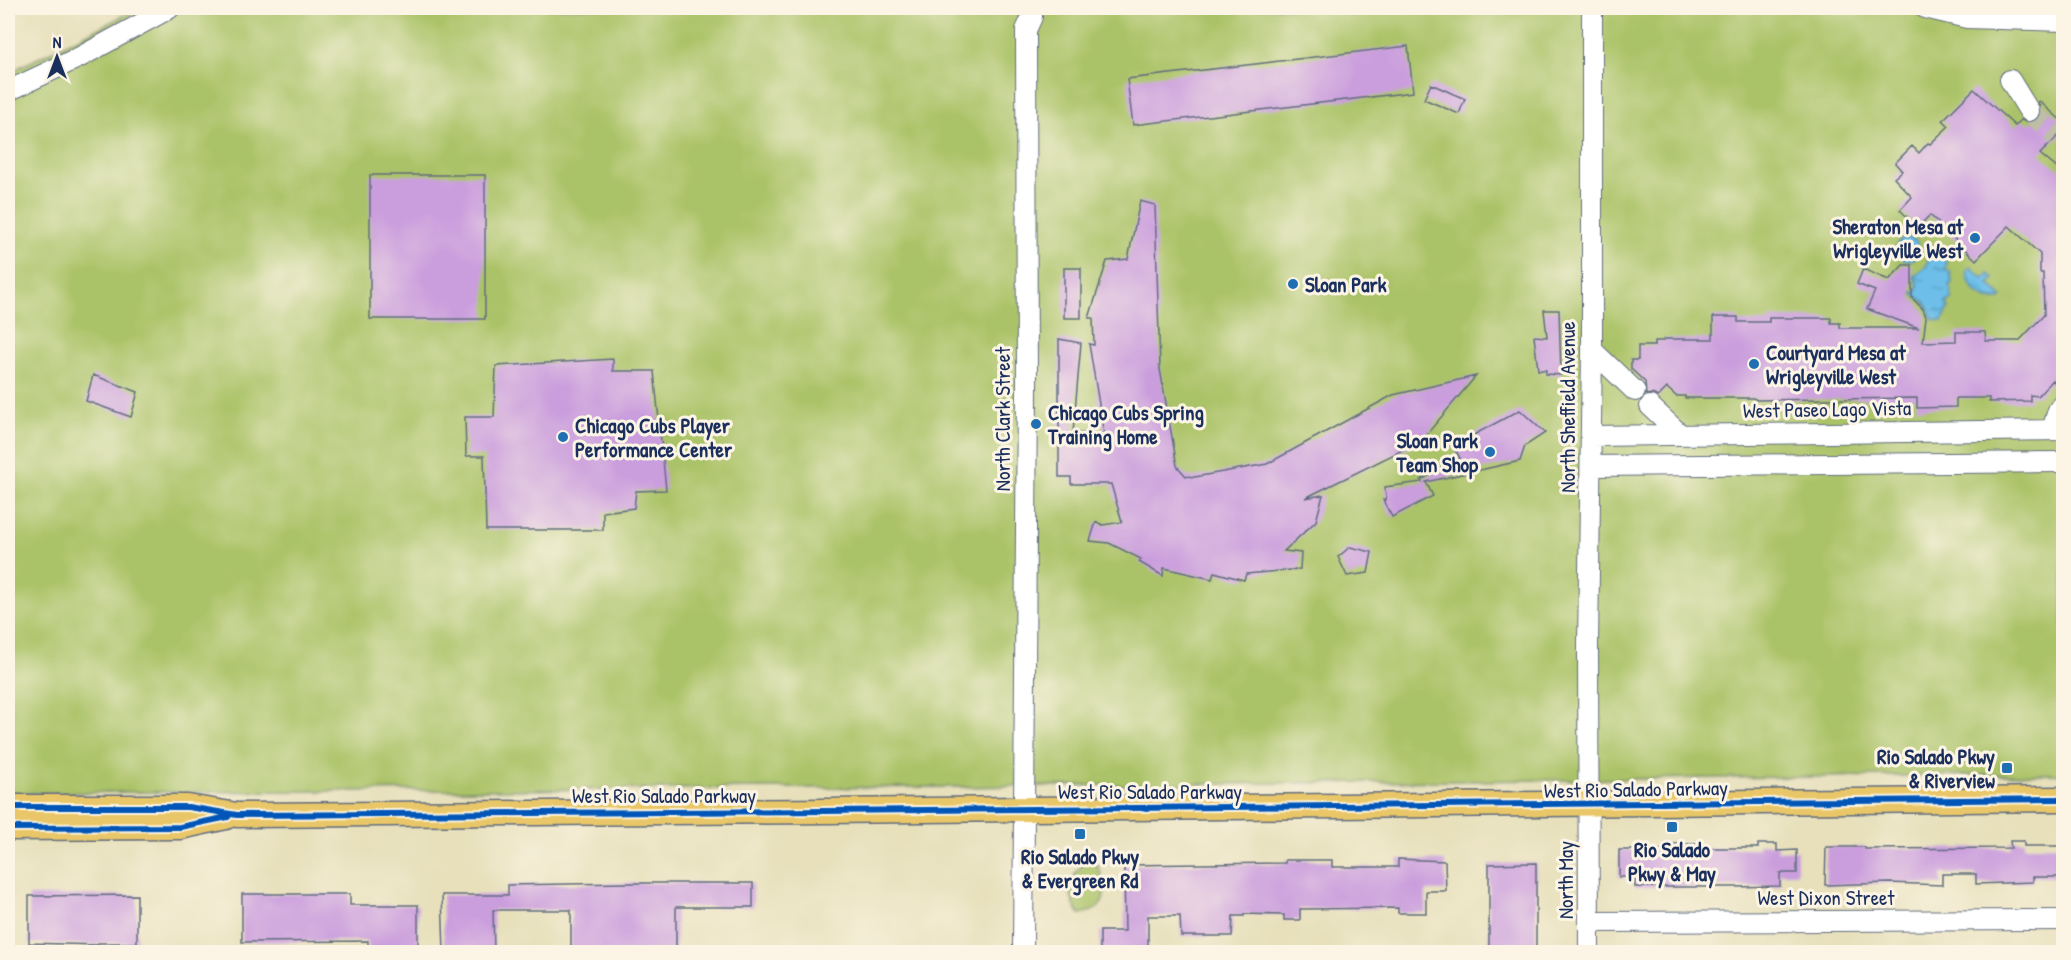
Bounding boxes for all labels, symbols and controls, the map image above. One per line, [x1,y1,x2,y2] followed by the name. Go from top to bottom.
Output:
[27,27,87,87] north arrow
[53,31,62,53] text: N
[1832,212,1964,266] place label: Sheraton Mesa at Wrigleyville West
[1968,231,1982,245] marker: Sheraton Mesa at Wrigleyville West
[1305,270,1387,299] place label: Sloan Park
[1286,277,1300,291] marker: Sloan Park
[1553,321,1582,493] street label: North Sheffield Avenue
[1766,338,1906,392] place label: Courtyard Mesa at Wrigleyville West
[988,346,1017,491] street label: North Clark Street
[1747,357,1761,371] marker: Courtyard Mesa at Wrigleyville West
[1743,393,1911,425] street label: West Paseo Lago Vista
[1047,398,1204,452] place label: Chicago Cubs Spring Training Home
[575,411,733,464] place label: Chicago Cubs Player Performance Center
[1029,417,1043,431] marker: Chicago Cubs Spring Training Home
[1396,426,1479,480] place label: Sloan Park Team Shop
[556,430,570,444] marker: Chicago Cubs Player Performance Center
[1483,445,1497,459] marker: Sloan Park Team Shop
[1877,742,1995,795] place label: Rio Salado Pkwy & Riverview
[2000,761,2014,775] marker: Rio Salado Pkwy & Riverview
[1544,773,1728,805] street label: West Rio Salado Parkway
[1058,777,1242,806] street label: West Rio Salado Parkway
[572,781,756,810] street label: West Rio Salado Parkway
[1665,820,1679,834] marker: Rio Salado Pkwy & May
[1073,827,1087,841] marker: Rio Salado Pkwy & Evergreen Rd
[1628,835,1716,889] place label: Rio Salado Pkwy & May
[1551,841,1580,919] street label: North May
[1021,842,1139,896] place label: Rio Salado Pkwy & Evergreen Rd
[1757,883,1895,912] street label: West Dixon Street

